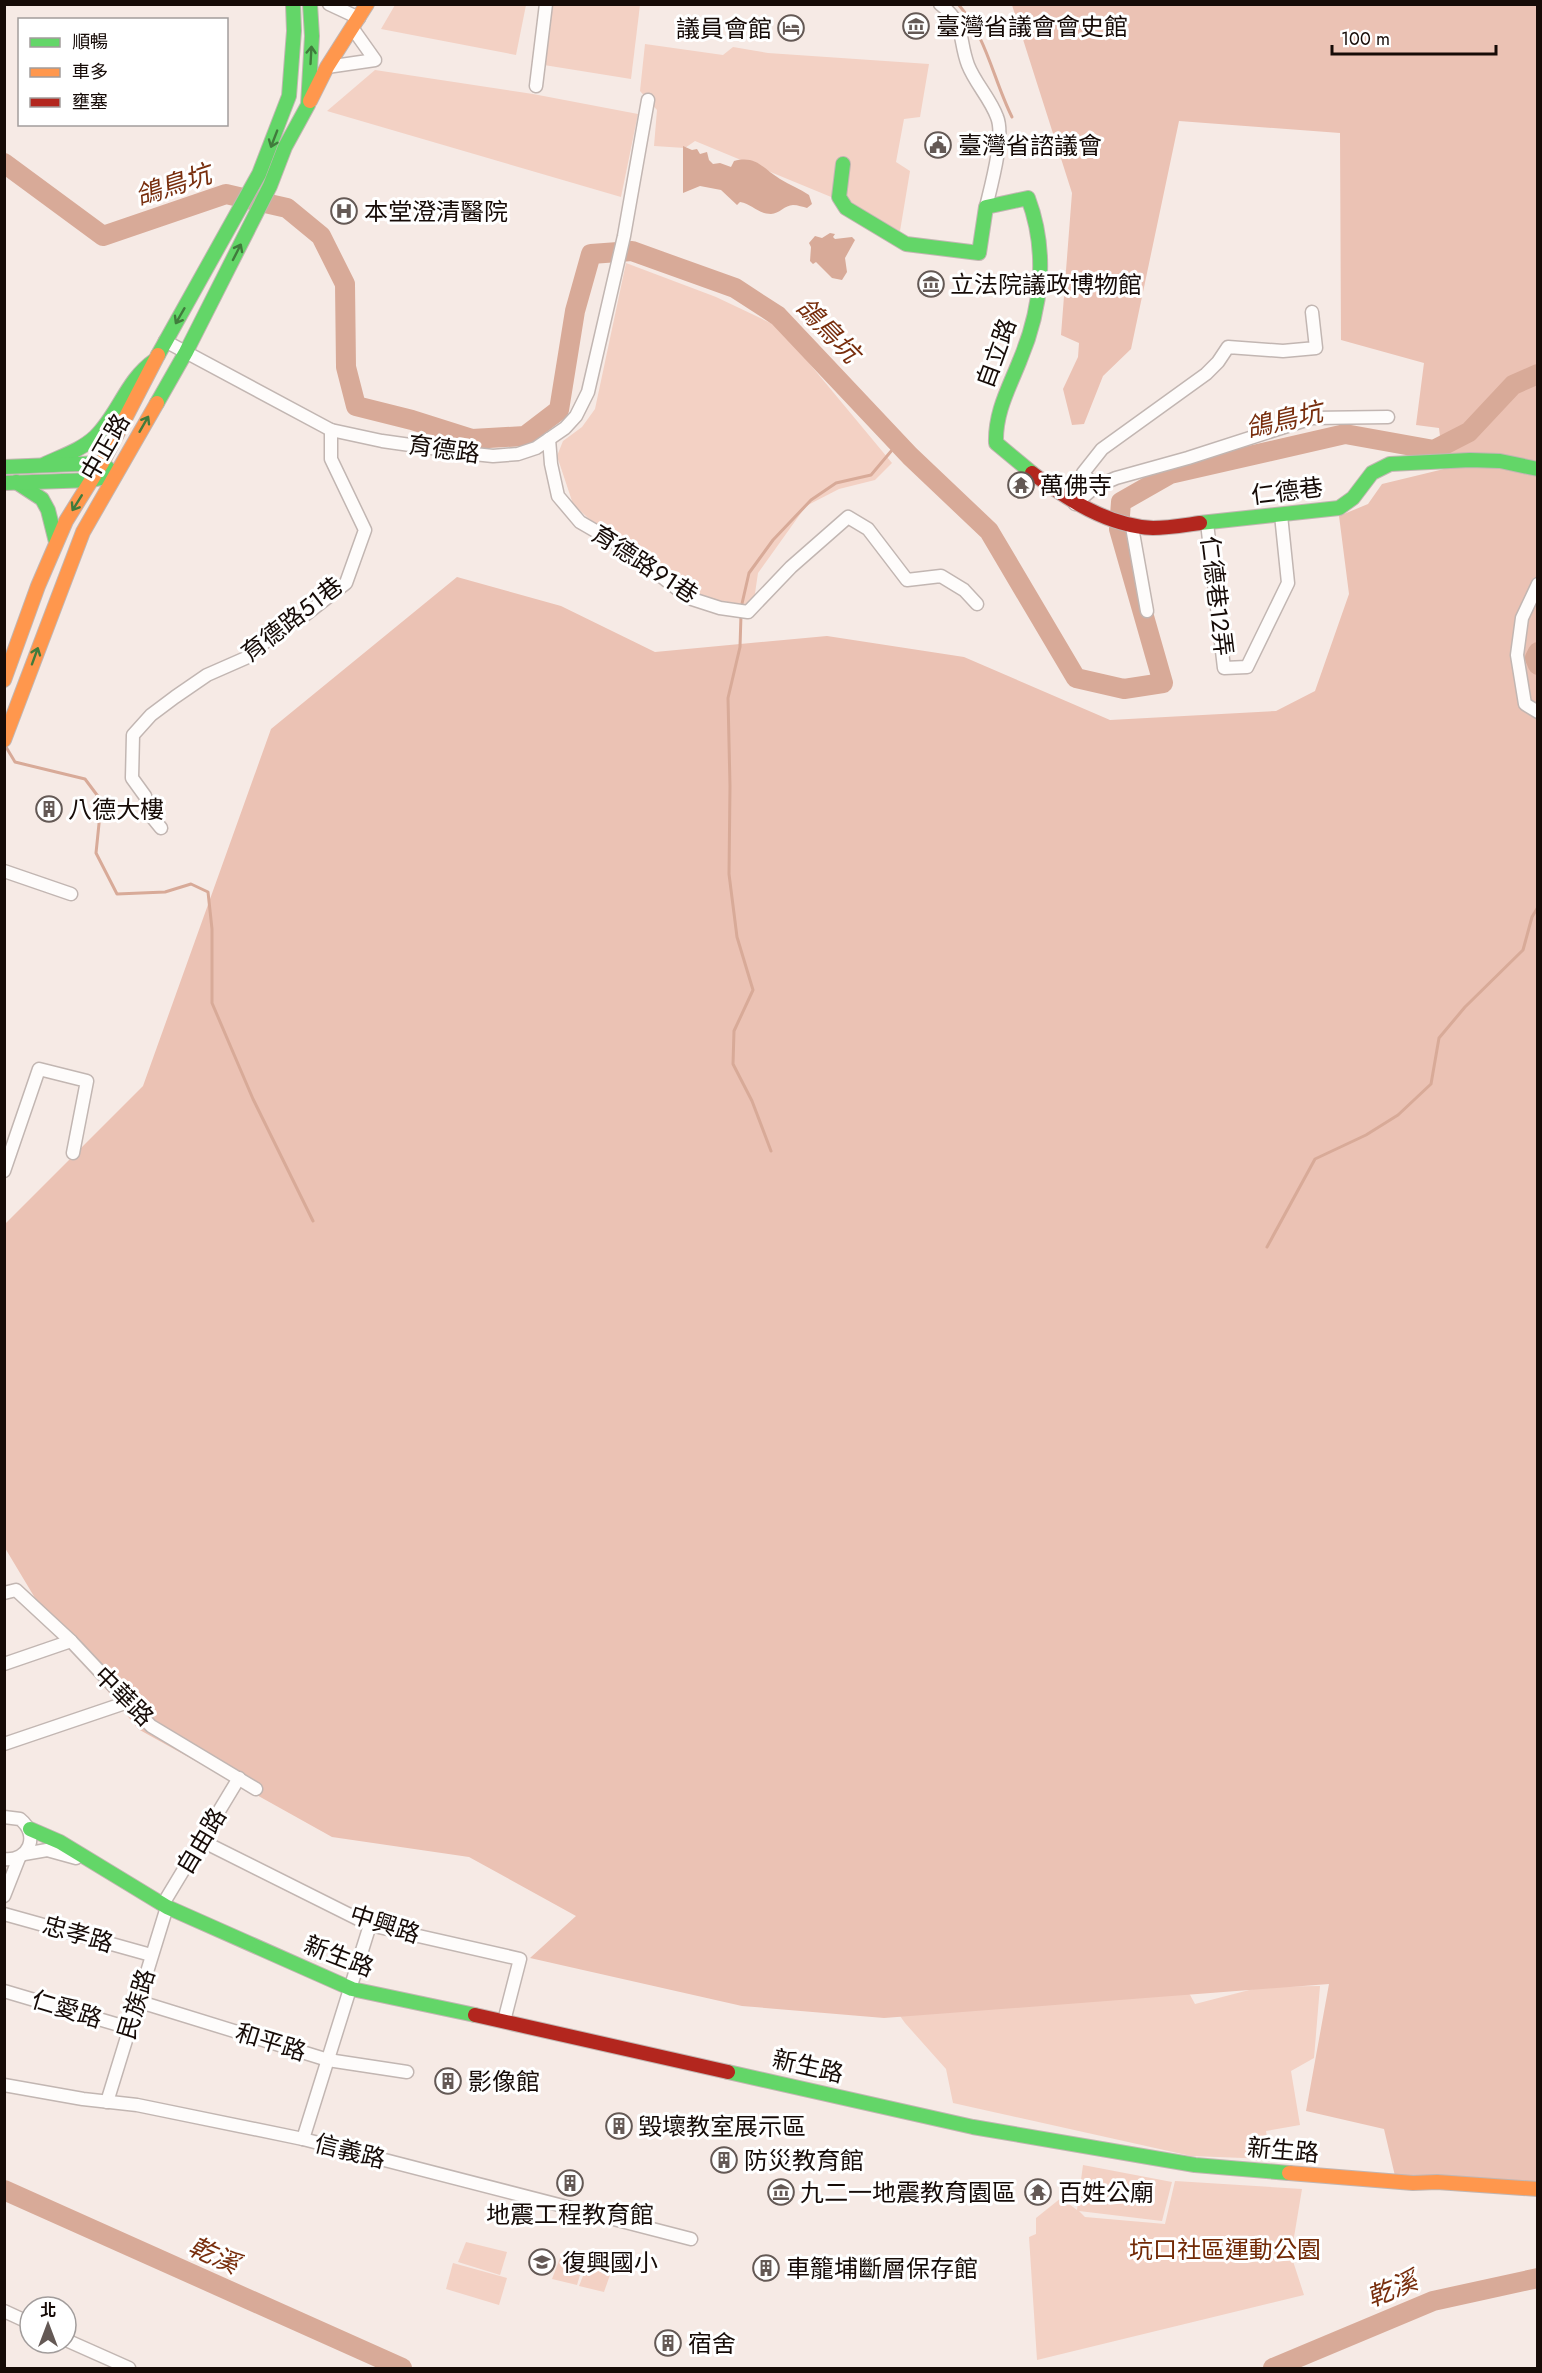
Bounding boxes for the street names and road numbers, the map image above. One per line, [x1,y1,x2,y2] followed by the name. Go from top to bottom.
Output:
[967,313,1025,393] street label: 自立路
[72,407,138,487] street label: 中正路
[406,427,482,471] street label: 育德路
[1249,469,1325,513] street label: 仁德巷
[585,516,705,612] street label: 育德路91巷
[1192,534,1242,658] street label: 仁德巷12弄
[234,568,350,670] street label: 育德路51巷
[86,1658,162,1734] street label: 中華路
[167,1801,235,1881] street label: 自由路
[345,1896,425,1952] street label: 中興路
[39,1907,117,1961] street label: 忠孝路
[299,1927,379,1985] street label: 新生路
[109,1964,163,2044] street label: 民族路
[27,1982,107,2036] street label: 仁愛路
[231,2015,311,2069] street label: 和平路
[769,2041,847,2091] street label: 新生路
[311,2125,389,2177] street label: 信義路
[1246,2129,1320,2171] street label: 新生路

